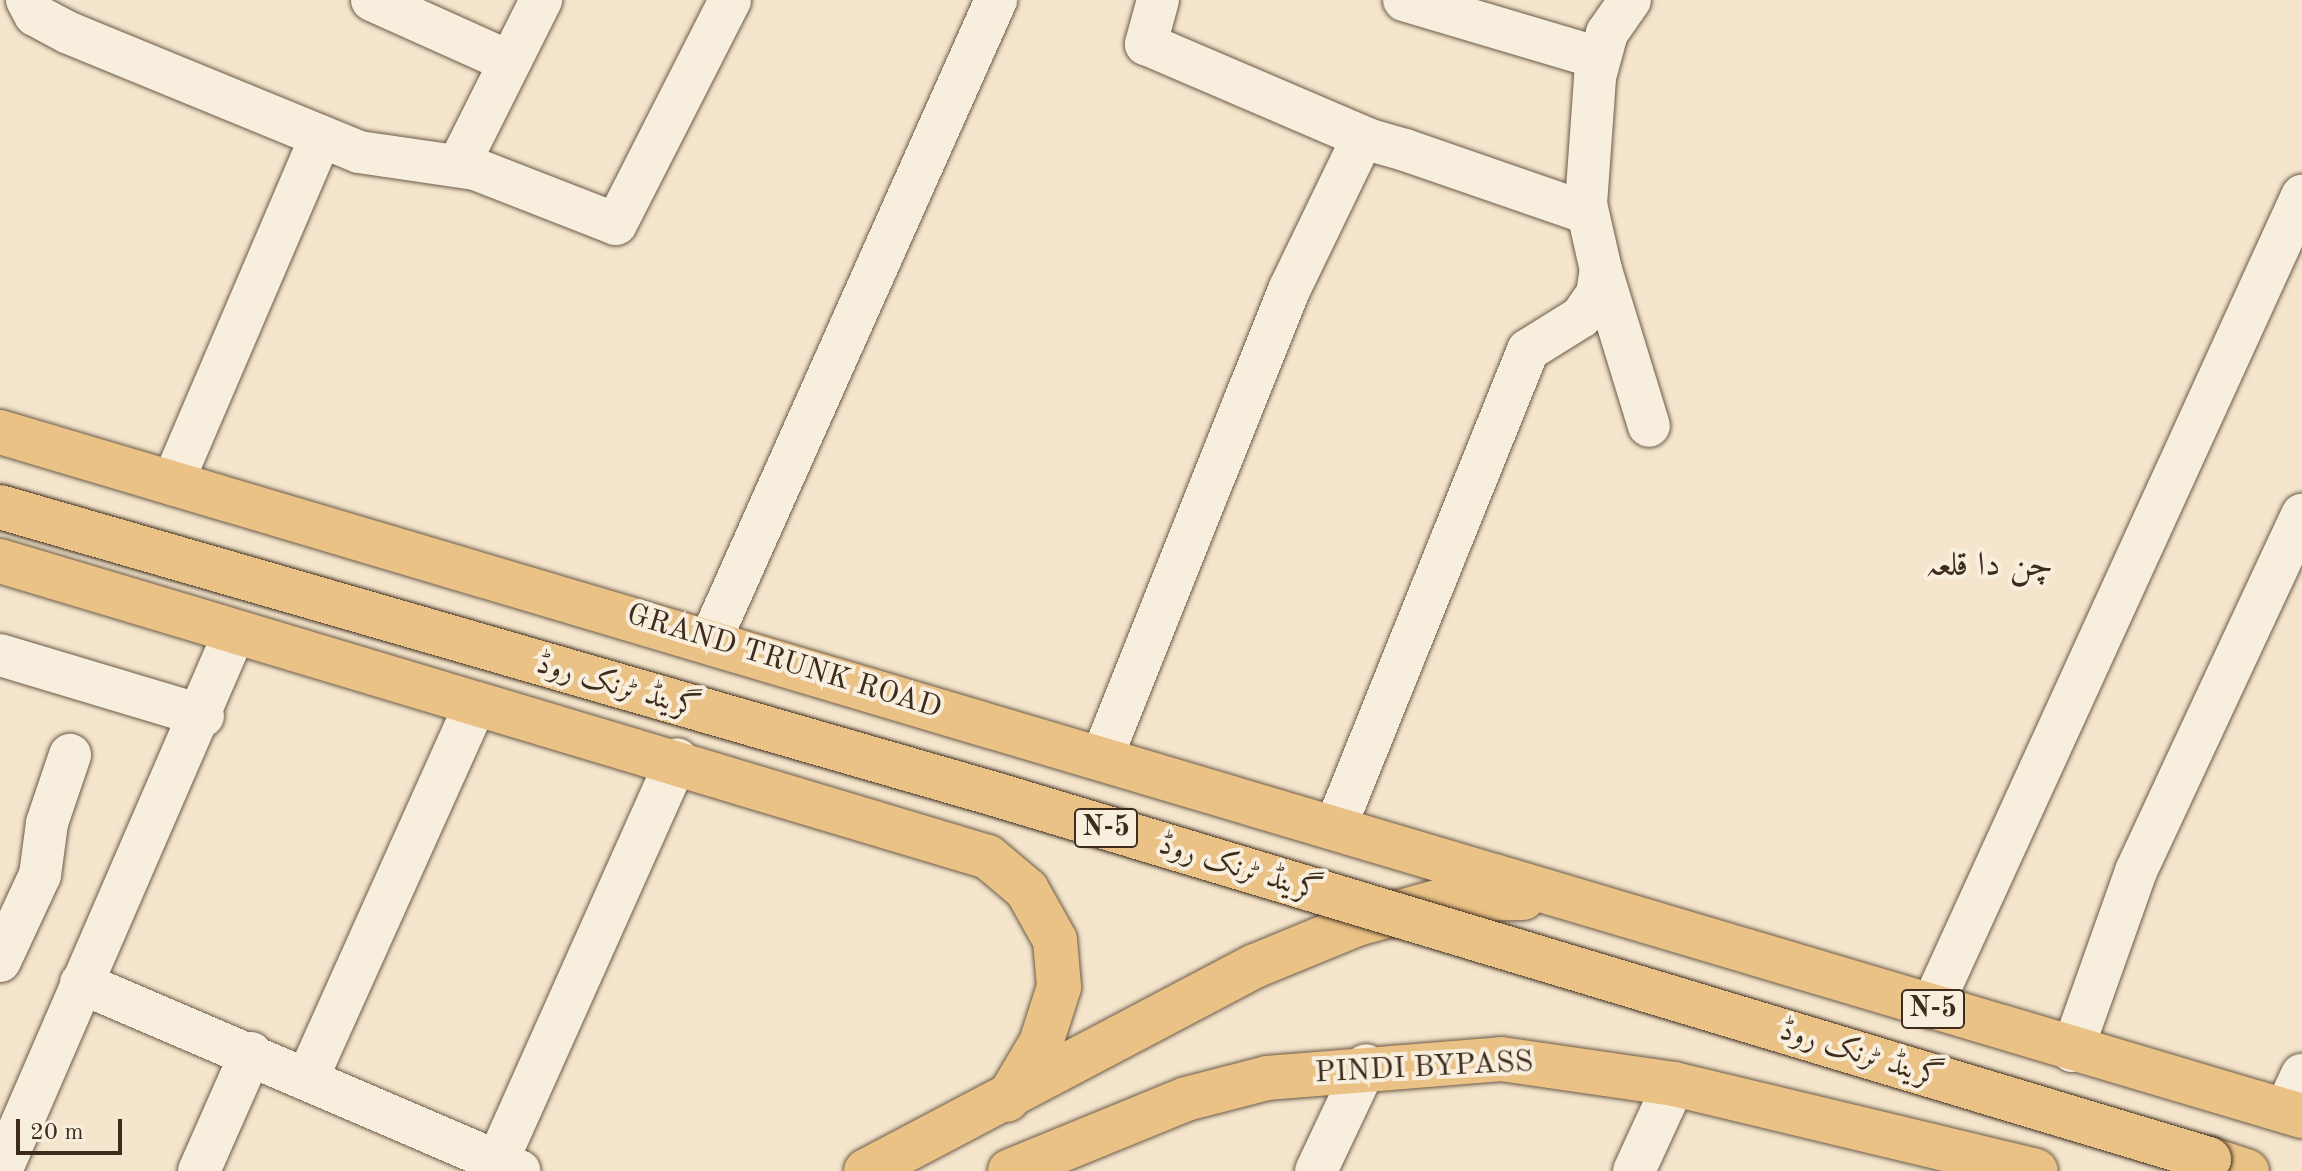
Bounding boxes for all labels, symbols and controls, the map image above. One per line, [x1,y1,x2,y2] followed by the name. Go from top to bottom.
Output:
[1925,547,2053,587] district label: چن دا قلعہ
[622,597,946,727] street label: GRAND TRUNK ROAD
[532,647,704,727] street label: گرینڈ ٹرنک روڈ
[1074,804,1138,852] road number: N-5
[1154,827,1326,911] street label: گرینڈ ٹرنک روڈ
[1901,985,1965,1033] road number: N-5
[1775,1013,1947,1097] street label: گرینڈ ٹرنک روڈ
[1314,1044,1534,1092] street label: PINDI BYPASS
[20,1103,126,1153] scale bar
[30,1121,84,1145] text: 20 m

